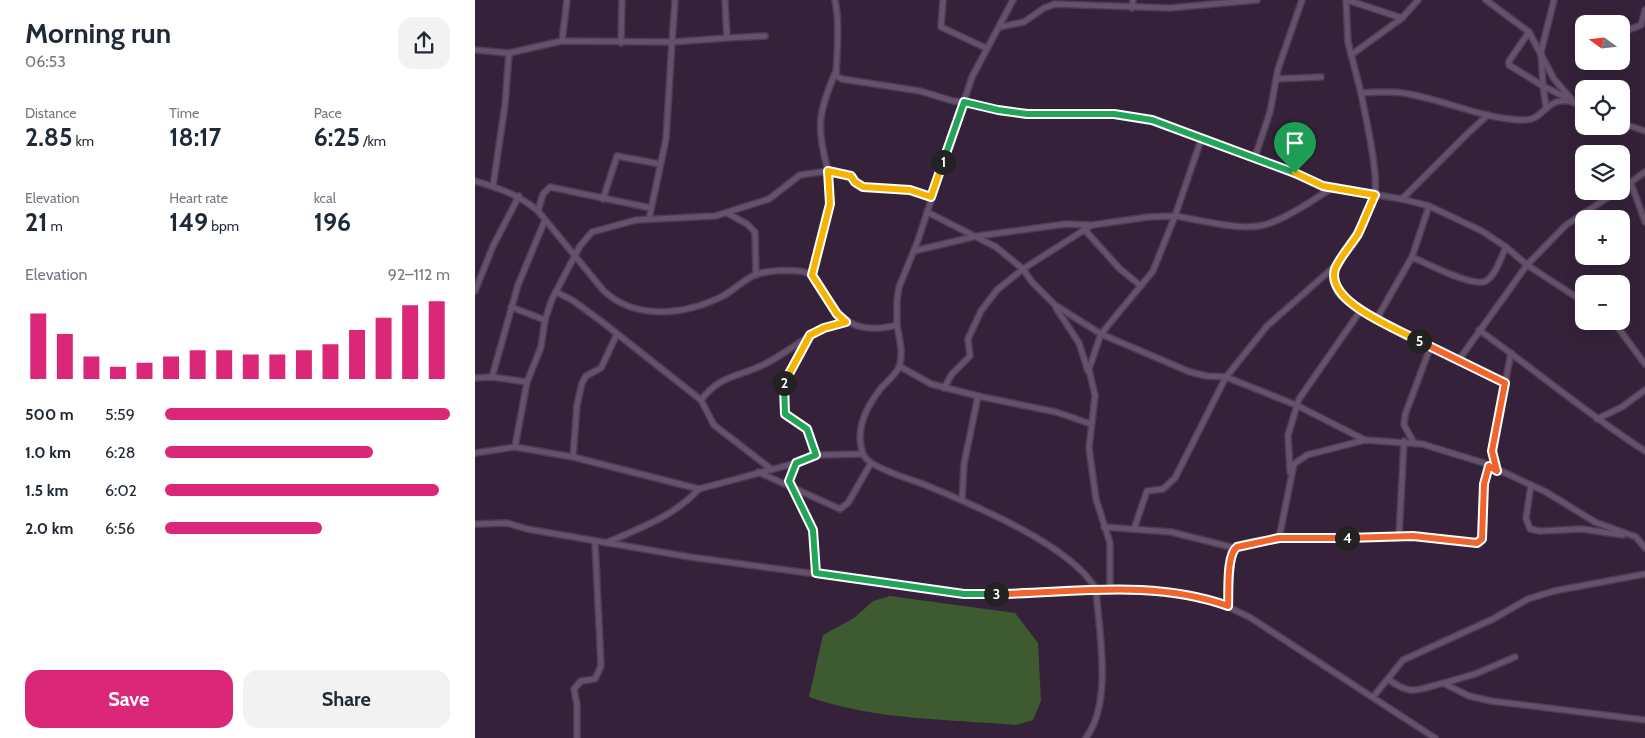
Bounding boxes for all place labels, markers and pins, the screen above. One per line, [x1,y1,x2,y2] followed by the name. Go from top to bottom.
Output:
[1274,122,1316,173] pin
[931,150,955,174] pin: 1
[1407,328,1431,354] pin: 5
[771,370,797,396] pin: 2
[1335,526,1359,550] pin: 4
[983,582,1009,606] pin: 3

